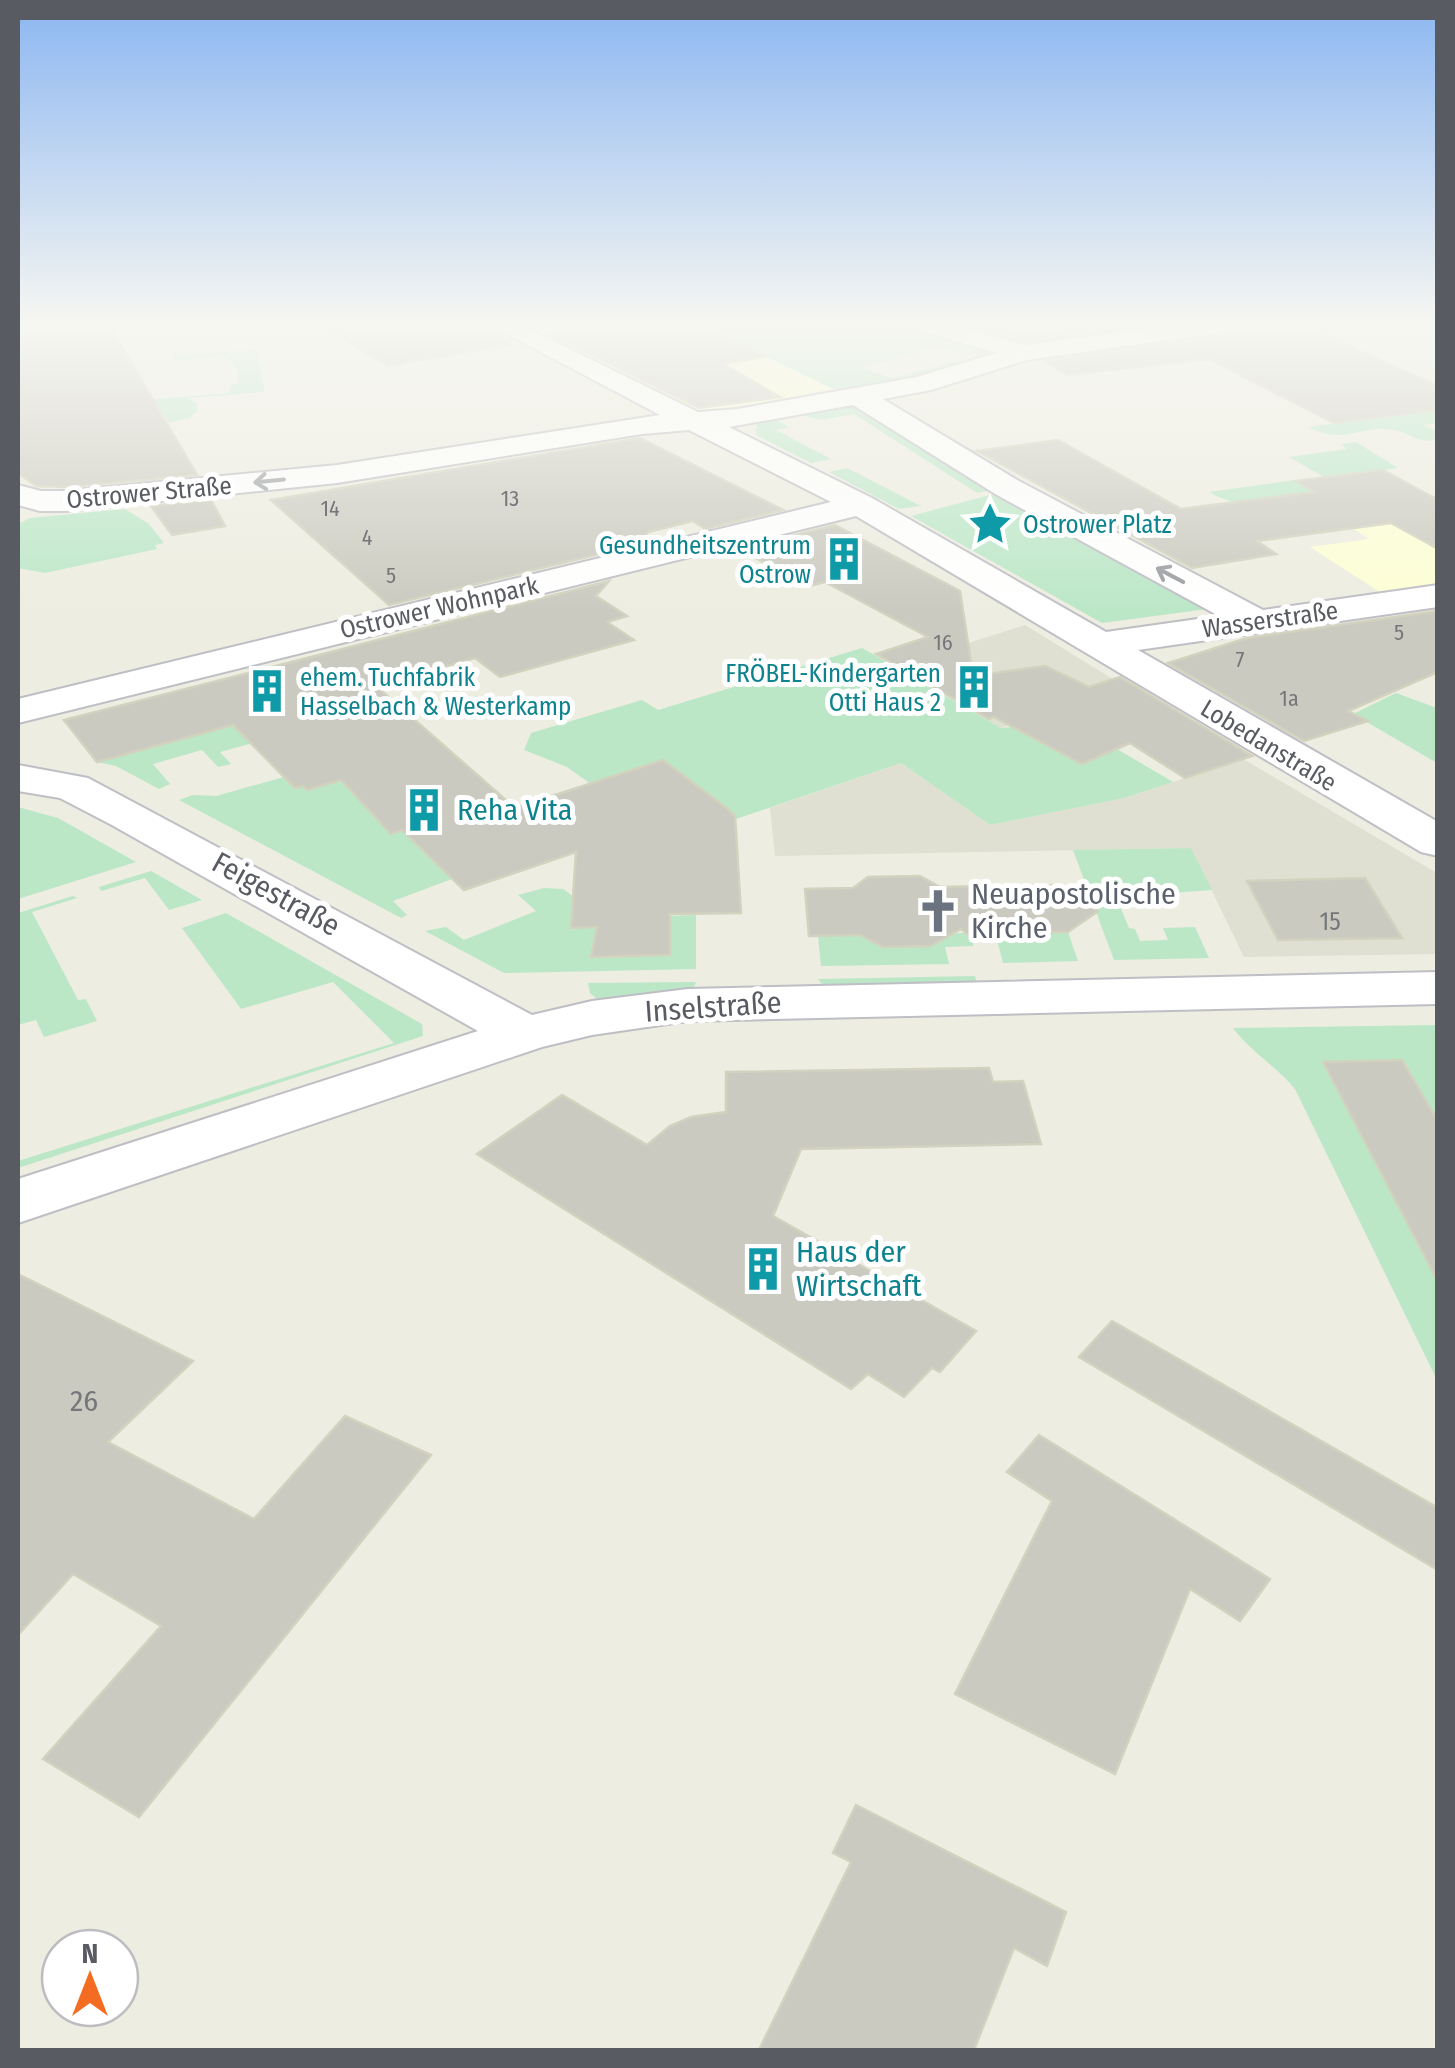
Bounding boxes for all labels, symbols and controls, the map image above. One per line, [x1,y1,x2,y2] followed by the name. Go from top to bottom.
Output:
[65,471,233,515] street label: Ostrower Straße
[253,472,285,491] one-way arrow
[501,485,519,512] house number: 13
[320,495,340,522] house number: 14
[966,500,1014,548] place icon: Ostrower Platz
[1023,510,1172,540] place label: Ostrower Platz
[362,524,373,551] house number: 4
[599,531,811,590] place label: Gesundheitszentrum Ostrow
[820,535,868,583] building icon: Gesundheitszentrum Ostrow
[386,562,396,589] house number: 5
[1156,564,1185,584] one-way arrow
[337,570,542,645] street label: Ostrower Wohnpark
[1200,596,1340,644] street label: Wasserstraße
[1394,619,1404,646] house number: 5
[933,629,953,656] house number: 16
[1236,646,1245,673] house number: 7
[725,658,941,718] place label: FRÖBEL-Kindergarten Otti Haus 2
[300,663,571,722] place label: ehem. Tuchfabrik Hasselbach & Westerkamp
[950,663,998,711] building icon: FRÖBEL-Kindergarten Otti Haus 2
[243,667,291,715] building icon: ehem. Tuchfabrik Hasselbach & Westerkamp
[1279,685,1299,712] house number: 1a
[1195,694,1342,798] street label: Lobedanstraße
[400,786,448,834] building icon: Reha Vita
[457,792,572,828] place label: Reha Vita
[206,844,346,944] street label: Feigestraße
[971,876,1176,946] place label: Neuapostolische Kirche
[914,887,962,935] church icon: Neuapostolische Kirche
[1319,907,1341,937] house number: 15
[643,984,783,1030] street label: Inselstraße
[796,1234,922,1304] place label: Haus der Wirtschaft
[739,1245,787,1293] building icon: Haus der Wirtschaft
[70,1383,98,1419] house number: 26
[40,1928,140,2028] north arrow
[82,1937,98,1970] text: N

